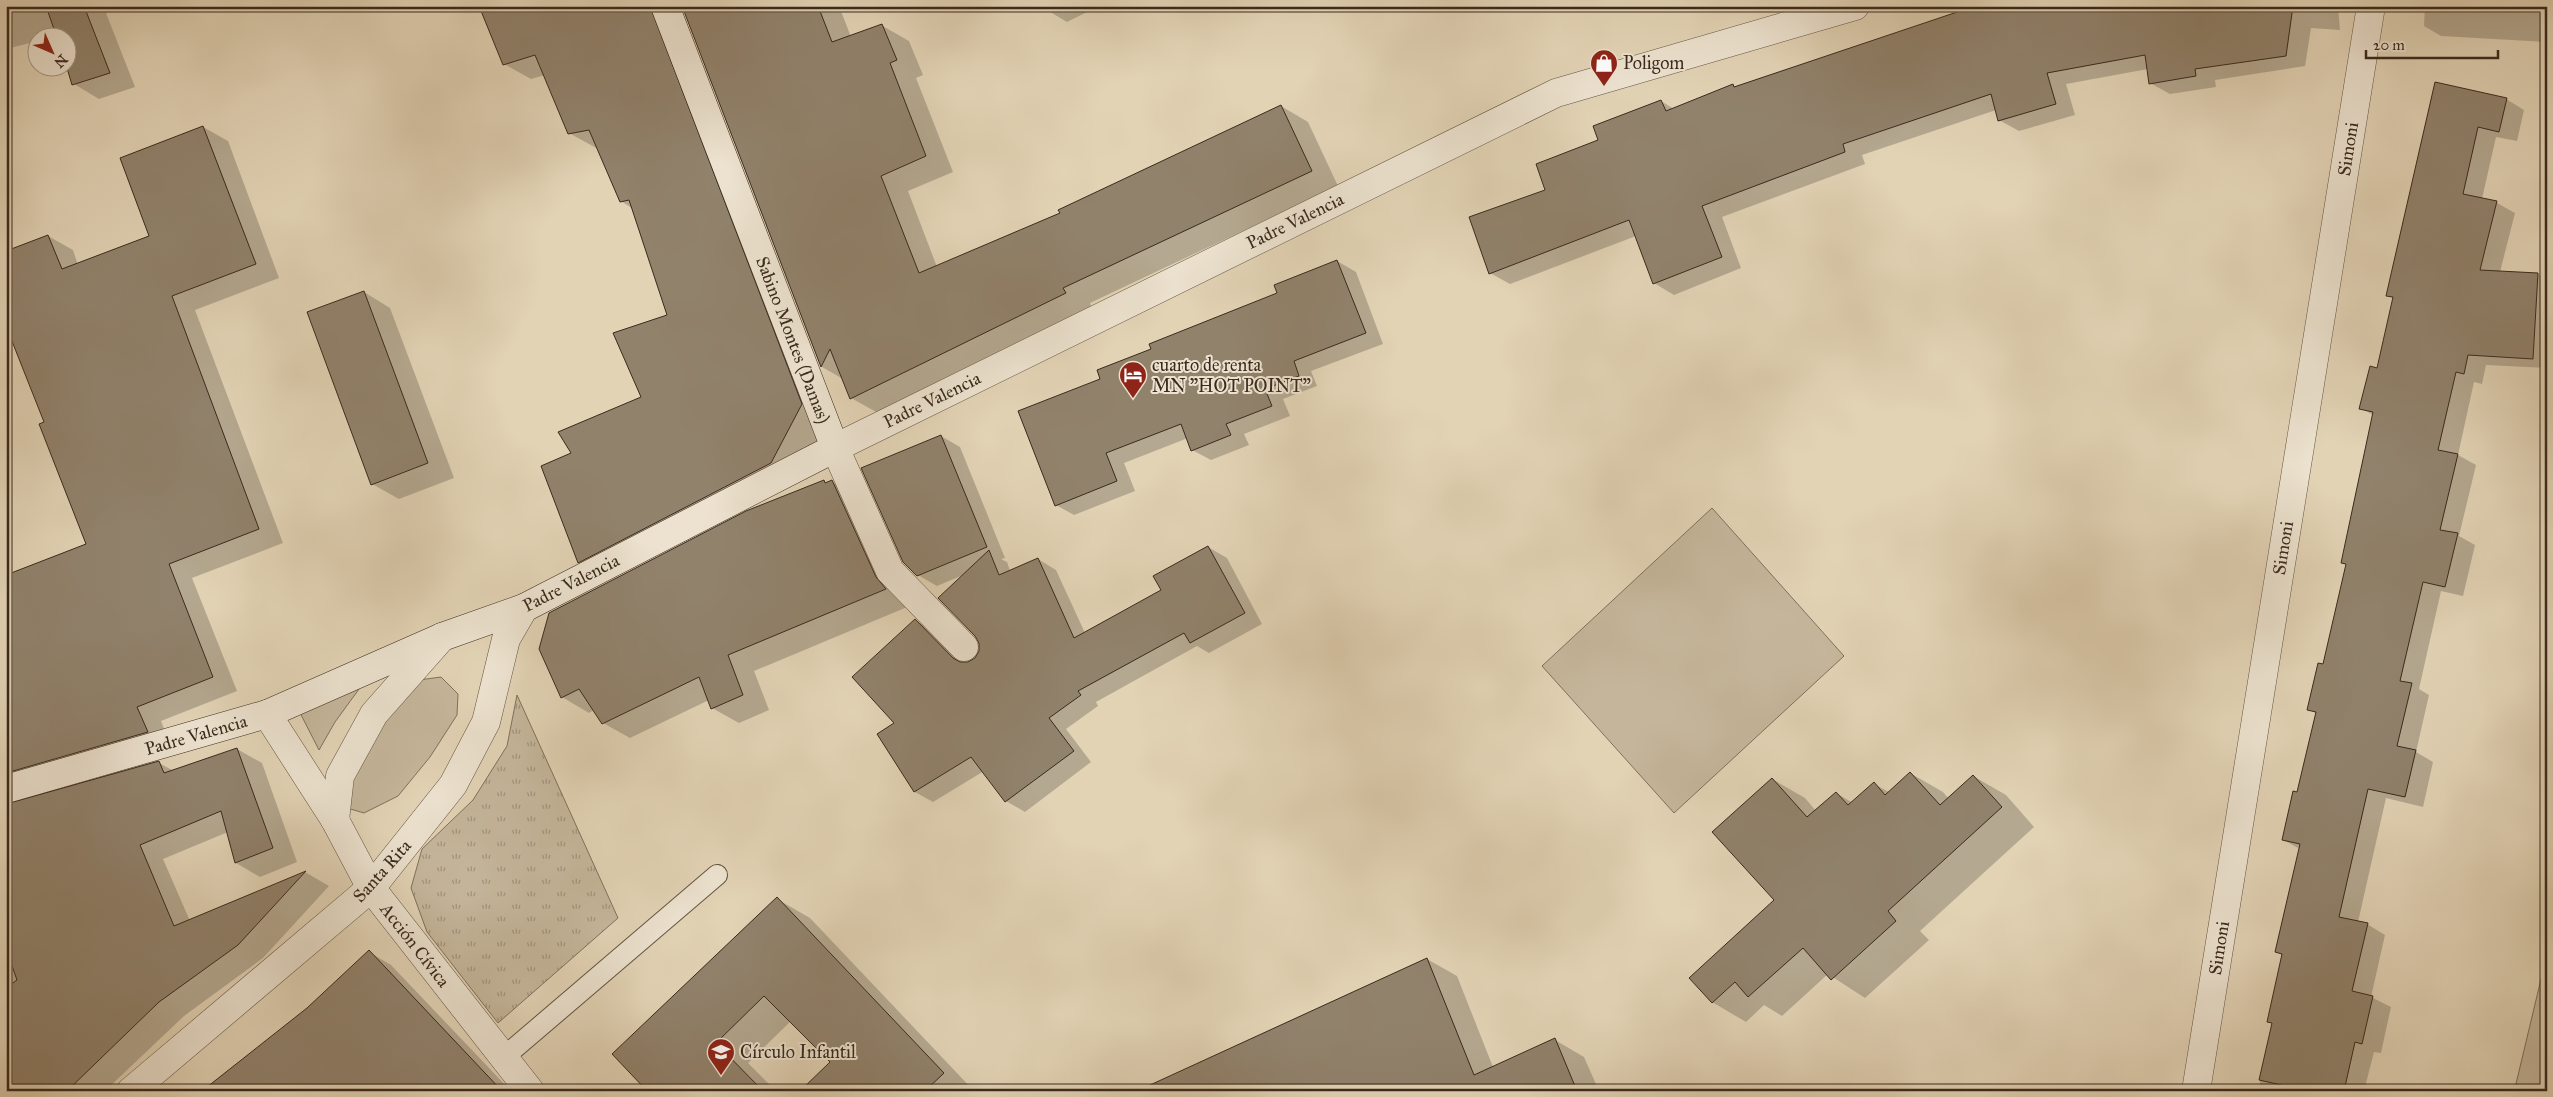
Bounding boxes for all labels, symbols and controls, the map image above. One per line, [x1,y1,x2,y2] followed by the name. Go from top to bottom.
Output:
[28,28,78,78] north arrow
[2366,28,2498,60] scale bar
[2373,36,2405,54] text: 20 m
[1589,48,1619,87] shop icon: Poligom
[51,51,71,71] text: N
[1623,52,1685,75] place label: Poligom
[2333,120,2363,178] street label: Simoni
[1243,188,1348,254] street label: Padre Valencia
[750,253,835,427] street label: Sabino Montes (Damas)
[1152,354,1311,397] place label: cuarto de renta MN "HOT POINT"
[1118,360,1148,399] hotel icon: cuarto de renta MN "HOT POINT"
[880,367,985,433] street label: Padre Valencia
[2268,519,2298,577] street label: Simoni
[519,549,623,617] street label: Padre Valencia
[142,710,250,760] street label: Padre Valencia
[348,835,416,907] street label: Santa Rita
[375,898,455,992] street label: Acción Cívica
[2204,919,2234,977] street label: Simoni
[706,1037,736,1076] school or university icon: Círculo Infantil
[740,1041,856,1063] place label: Círculo Infantil

